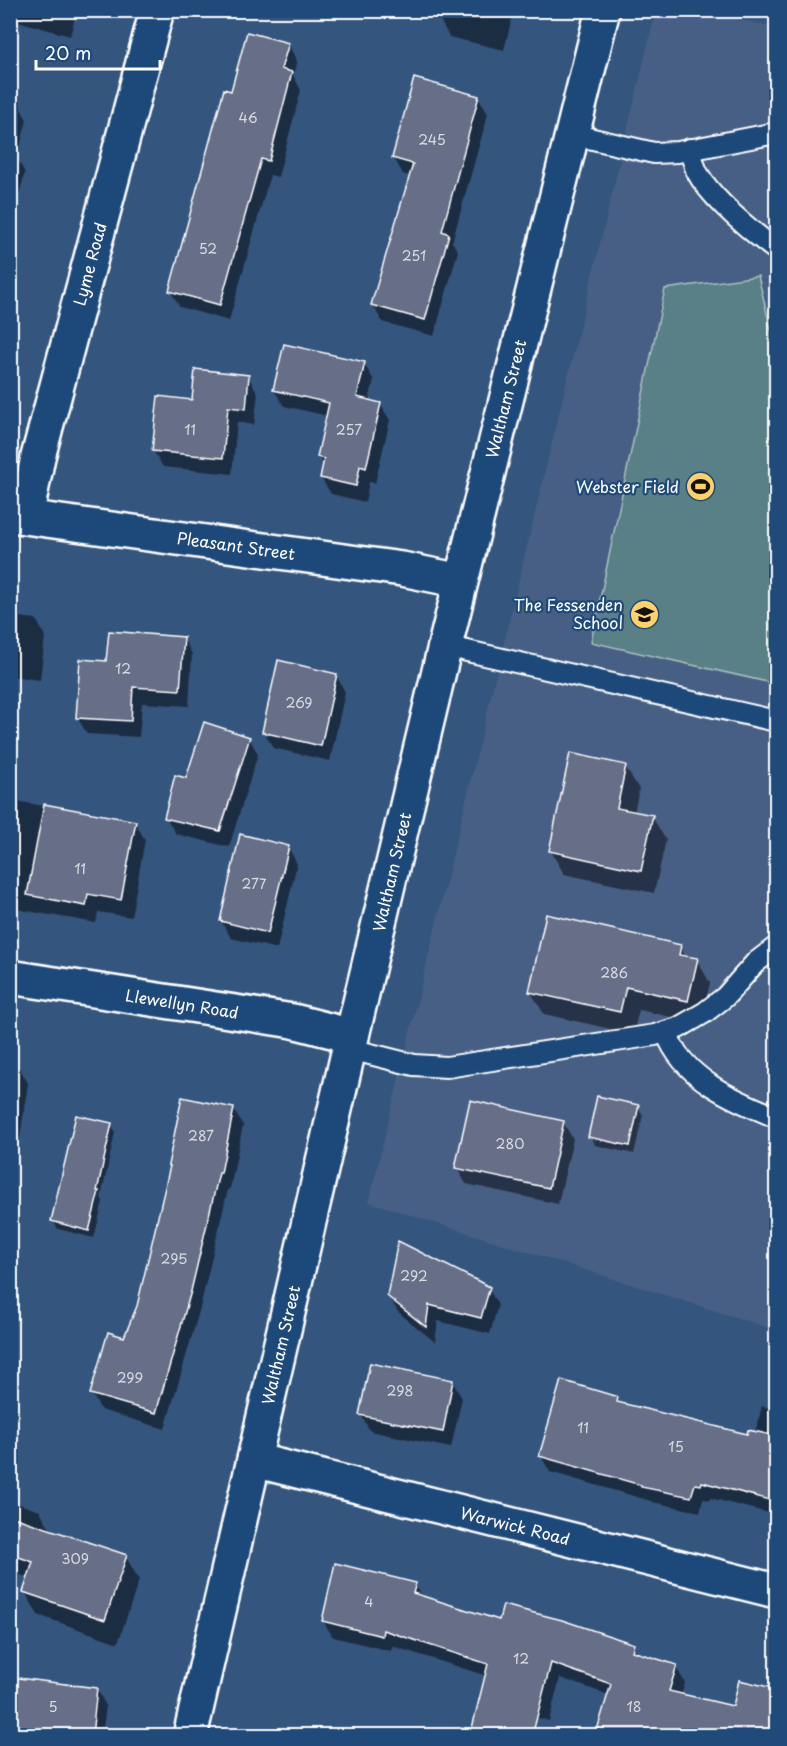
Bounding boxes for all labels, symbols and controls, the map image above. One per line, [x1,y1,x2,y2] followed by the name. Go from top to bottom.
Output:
[36,33,160,71] scale bar
[45,39,91,66] text: 20 m
[238,107,258,128] house number: 46
[418,129,446,150] house number: 245
[66,220,112,308] street label: Lyme Road
[199,238,217,259] house number: 52
[402,245,426,266] house number: 251
[479,336,532,461] street label: Waltham Street
[184,419,196,440] house number: 11
[336,419,362,440] house number: 257
[684,471,716,503] sports icon: Webster Field
[576,474,679,498] place label: Webster Field
[176,525,297,565] street label: Pleasant Street
[514,592,623,634] place label: The Fessenden School
[628,598,660,630] school or university icon: The Fessenden School
[115,658,131,679] house number: 12
[286,692,312,713] house number: 269
[366,809,417,934] street label: Waltham Street
[74,858,86,879] house number: 11
[242,873,267,894] house number: 277
[600,962,628,983] house number: 286
[124,982,240,1024] street label: Llewellyn Road
[188,1125,214,1146] house number: 287
[496,1133,524,1154] house number: 280
[161,1248,187,1269] house number: 295
[400,1265,428,1286] house number: 292
[255,1282,306,1407] street label: Waltham Street
[117,1367,144,1388] house number: 299
[386,1380,414,1401] house number: 298
[577,1417,589,1438] house number: 11
[668,1436,684,1457] house number: 15
[458,1500,573,1550] street label: Warwick Road
[61,1548,89,1569] house number: 309
[364,1591,374,1612] house number: 4
[513,1648,529,1669] house number: 12
[48,1696,58,1717] house number: 5
[626,1696,642,1717] house number: 18

